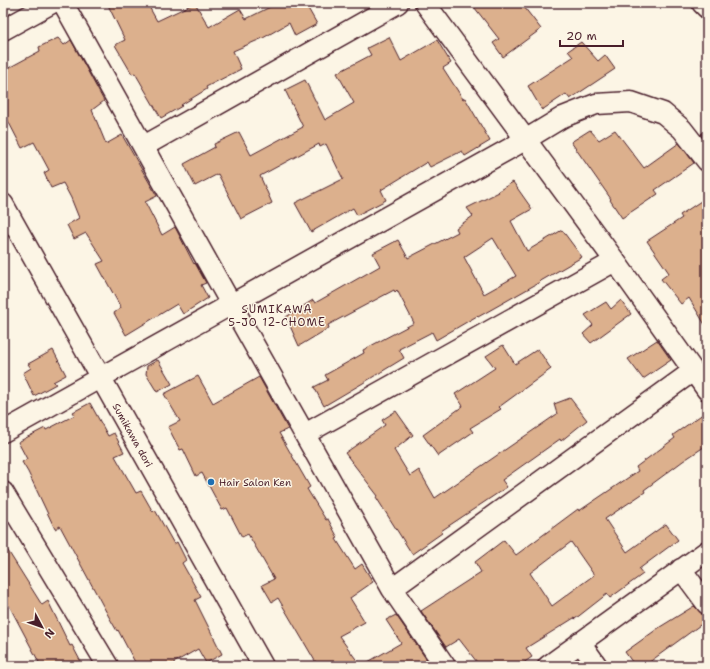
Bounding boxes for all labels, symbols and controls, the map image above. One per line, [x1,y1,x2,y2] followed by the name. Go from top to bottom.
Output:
[560,22,623,48] scale bar
[566,28,597,44] text: 20 m
[228,302,326,330] district label: SUMIKAWA 5-JO 12-CHOME
[110,401,156,470] street label: Sumikawa dori
[219,476,291,489] place label: Hair Salon Ken
[206,477,216,487] marker: Hair Salon Ken
[22,607,62,647] north arrow
[40,625,58,642] text: N

